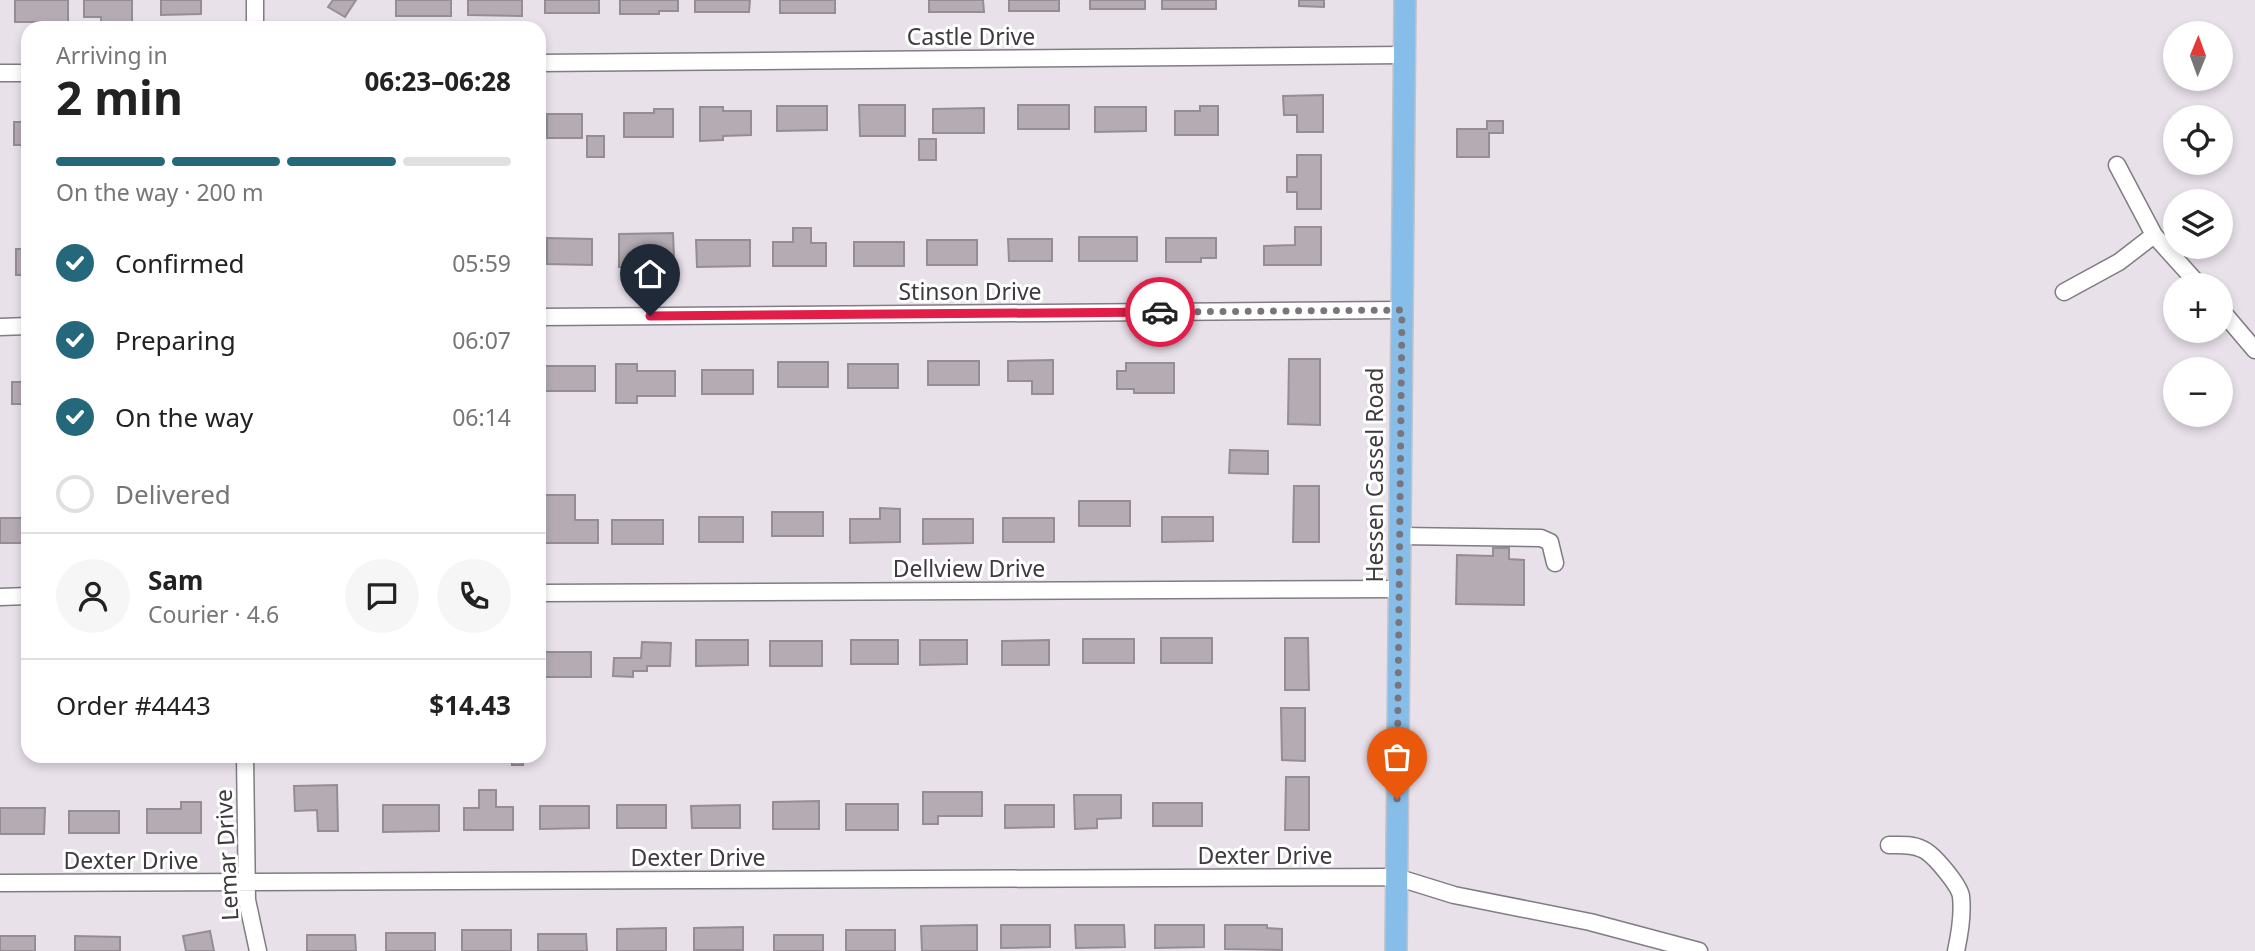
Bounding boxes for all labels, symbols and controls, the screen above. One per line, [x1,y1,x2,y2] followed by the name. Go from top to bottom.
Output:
[907,20,1035,52] street label: Castle Drive
[2163,21,2233,91] north arrow
[2163,21,2233,427] map controls
[56,39,168,71] text: Arriving in
[364,63,511,99] text: 06:23–06:28
[56,66,183,128] text: 2 min
[2163,105,2233,175] button: locate
[56,176,263,208] text: On the way · 200 m
[2163,189,2233,259] button: layers
[56,244,94,282] icon: check
[620,244,680,316] pin
[115,245,245,281] text: Confirmed
[452,247,511,279] text: 05:59
[631,255,669,293] icon: home
[2163,273,2233,343] button: +
[898,275,1042,307] street label: Stinson Drive
[1125,277,1195,347] courier
[1141,293,1179,331] icon: car
[56,321,94,359] icon: check
[115,322,236,358] text: Preparing
[452,324,511,356] text: 06:07
[2163,357,2233,427] button: −
[1358,368,1390,582] street label: Hessen Cassel Road
[56,398,94,436] icon: check
[115,399,253,435] text: On the way
[452,401,511,433] text: 06:14
[115,476,231,512] text: Delivered
[893,552,1045,584] street label: Dellview Drive
[56,559,130,633] button: person
[345,559,419,633] button: chat
[437,559,511,633] button: phone
[148,562,203,598] text: Sam
[148,598,279,630] text: Courier · 4.6
[56,687,211,723] text: Order #4443
[429,687,511,723] text: $14.43
[1367,727,1427,799] pin
[1378,738,1416,776] icon: bag
[207,788,245,922] street label: Lemar Drive
[1197,839,1333,871] street label: Dexter Drive
[630,841,766,873] street label: Dexter Drive
[63,844,199,876] street label: Dexter Drive

